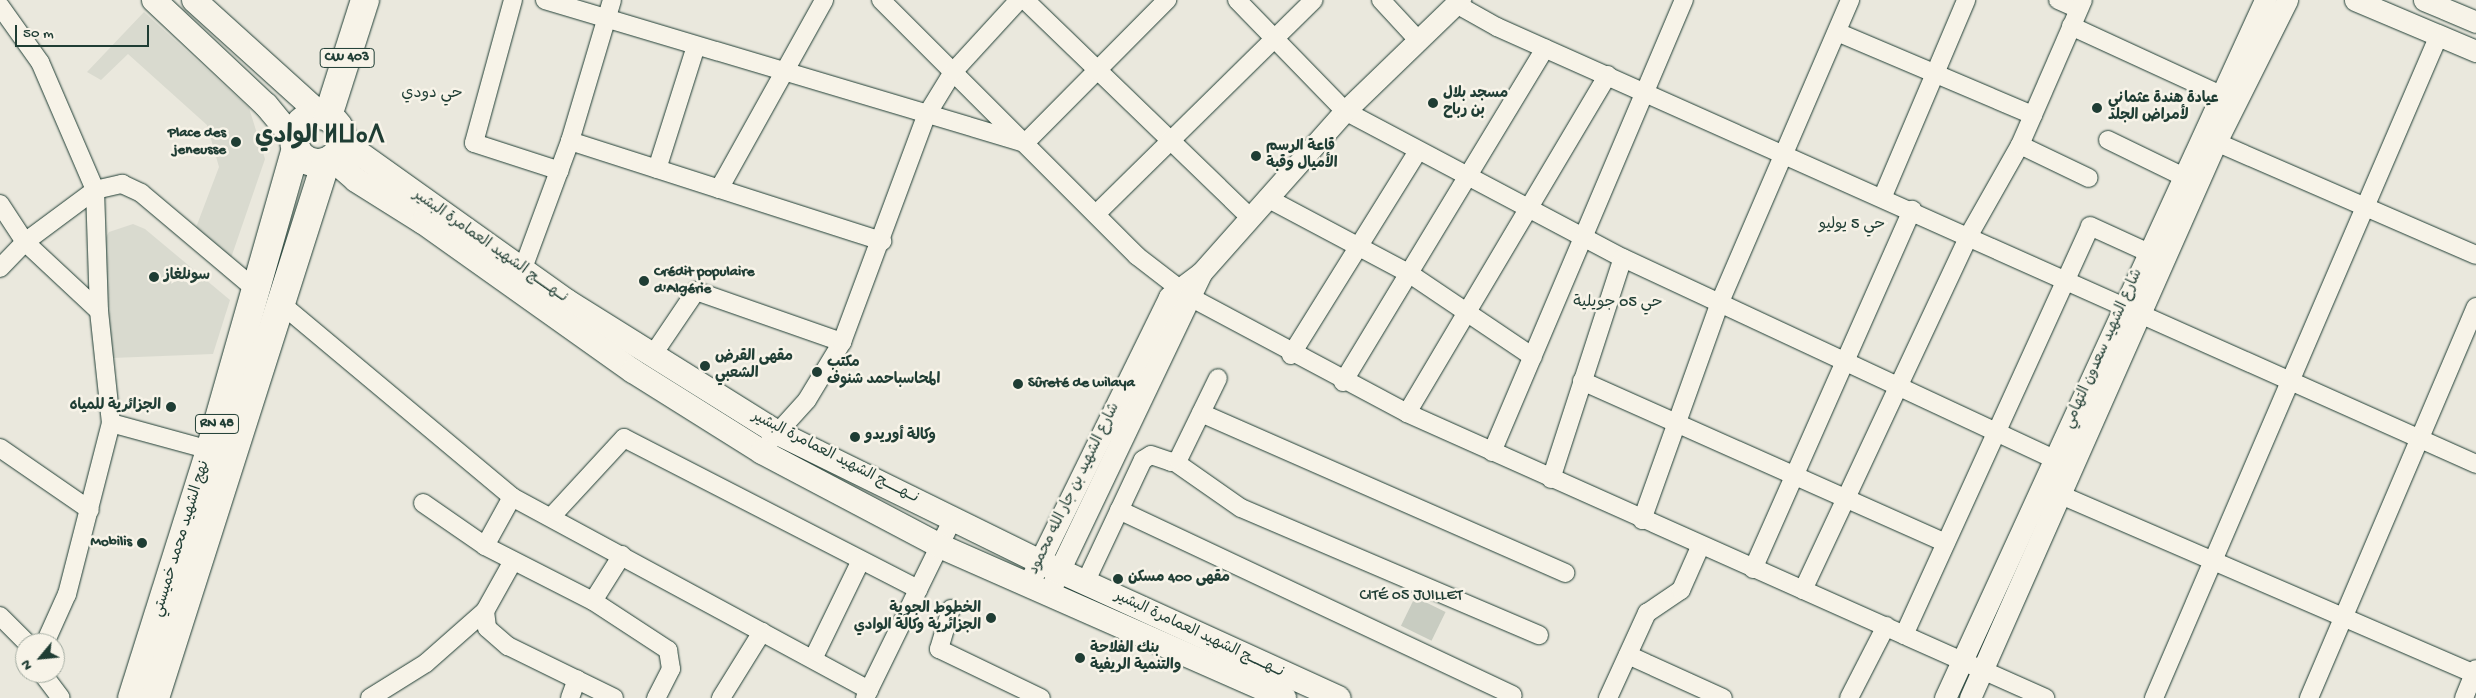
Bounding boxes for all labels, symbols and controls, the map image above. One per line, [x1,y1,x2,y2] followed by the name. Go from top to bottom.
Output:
[18,15,151,47] scale bar
[23,25,54,43] text: 50 m
[320,46,374,70] road number: CW 403
[401,85,463,105] district label: حي دودي
[1443,85,1508,120] place label: مسجد بلال بن رباح
[2108,90,2219,125] place label: عيادة هندة عثماني لأمراض الجلد
[1427,97,1439,109] marker: مسجد بلال بن رباح
[2090,101,2104,115] marker: عيادة هندة عثماني لأمراض الجلد
[255,123,385,153] district label: الوادي ⵍⵡⴰⴷ
[168,124,226,159] place label: Place des jeneusse
[230,136,242,148] marker: Place des jeneusse
[1266,138,1338,173] place label: قاعة الرسم الأميال وقبة
[1250,150,1262,162] marker: قاعة الرسم الأميال وقبة
[409,187,571,307] street label: نــهـــــج الشهيد العمامرة البشير
[1819,216,1885,236] district label: حي 5 يوليو
[654,263,754,298] place label: Crédit populaire d'Algérie
[2061,267,2147,431] street label: شارع الشهيد سعدون التهامي
[164,268,210,286] place label: سونلغاز
[148,271,160,283] marker: سونلغاز
[638,275,650,287] marker: Crédit populaire d'Algérie
[1573,294,1663,314] district label: حي 05 جويلية
[715,348,793,383] place label: مقهى القرض الشعبي
[827,354,940,389] place label: مكتب المحاسباحمد شنوف
[699,360,711,372] marker: مقهى القرض الشعبي
[811,366,823,378] marker: مكتب المحاسباحمد شنوف
[1028,375,1135,393] place label: Sûreté de wilaya
[1012,378,1024,390] marker: Sûreté de wilaya
[70,398,161,416] place label: الجزائرية للمياه
[1026,400,1124,578] street label: شارع الشهيد بن جار الله محمود
[165,401,177,413] marker: الجزائرية للمياه
[749,408,921,508] street label: نــهـــــج الشهيد العمامرة البشير
[194,412,240,436] road number: RN 48
[865,428,936,446] place label: وكالة أوريدو
[849,431,861,443] marker: وكالة أوريدو
[150,459,214,619] street label: نهج الشهيد محمد خميستي
[91,534,132,552] place label: Mobilis
[136,537,148,549] marker: Mobilis
[1128,570,1230,588] place label: مقهى 400 مسكن
[1112,573,1124,585] marker: مقهى 400 مسكن
[1350,587,1472,607] district label: CITÉ 05 JUILLET
[1112,588,1286,682] street label: نــهـــــج الشهيد العمامرة البشير
[854,600,981,635] place label: الخطوط الجوية الجزائرية وكالة الوادي
[985,612,997,624] marker: الخطوط الجوية الجزائرية وكالة الوادي
[15,633,65,683] north arrow
[1090,640,1181,675] place label: بنك الفلاحة والتنمية الريفية
[1074,652,1086,664] marker: بنك الفلاحة والتنمية الريفية
[18,657,37,673] text: N

